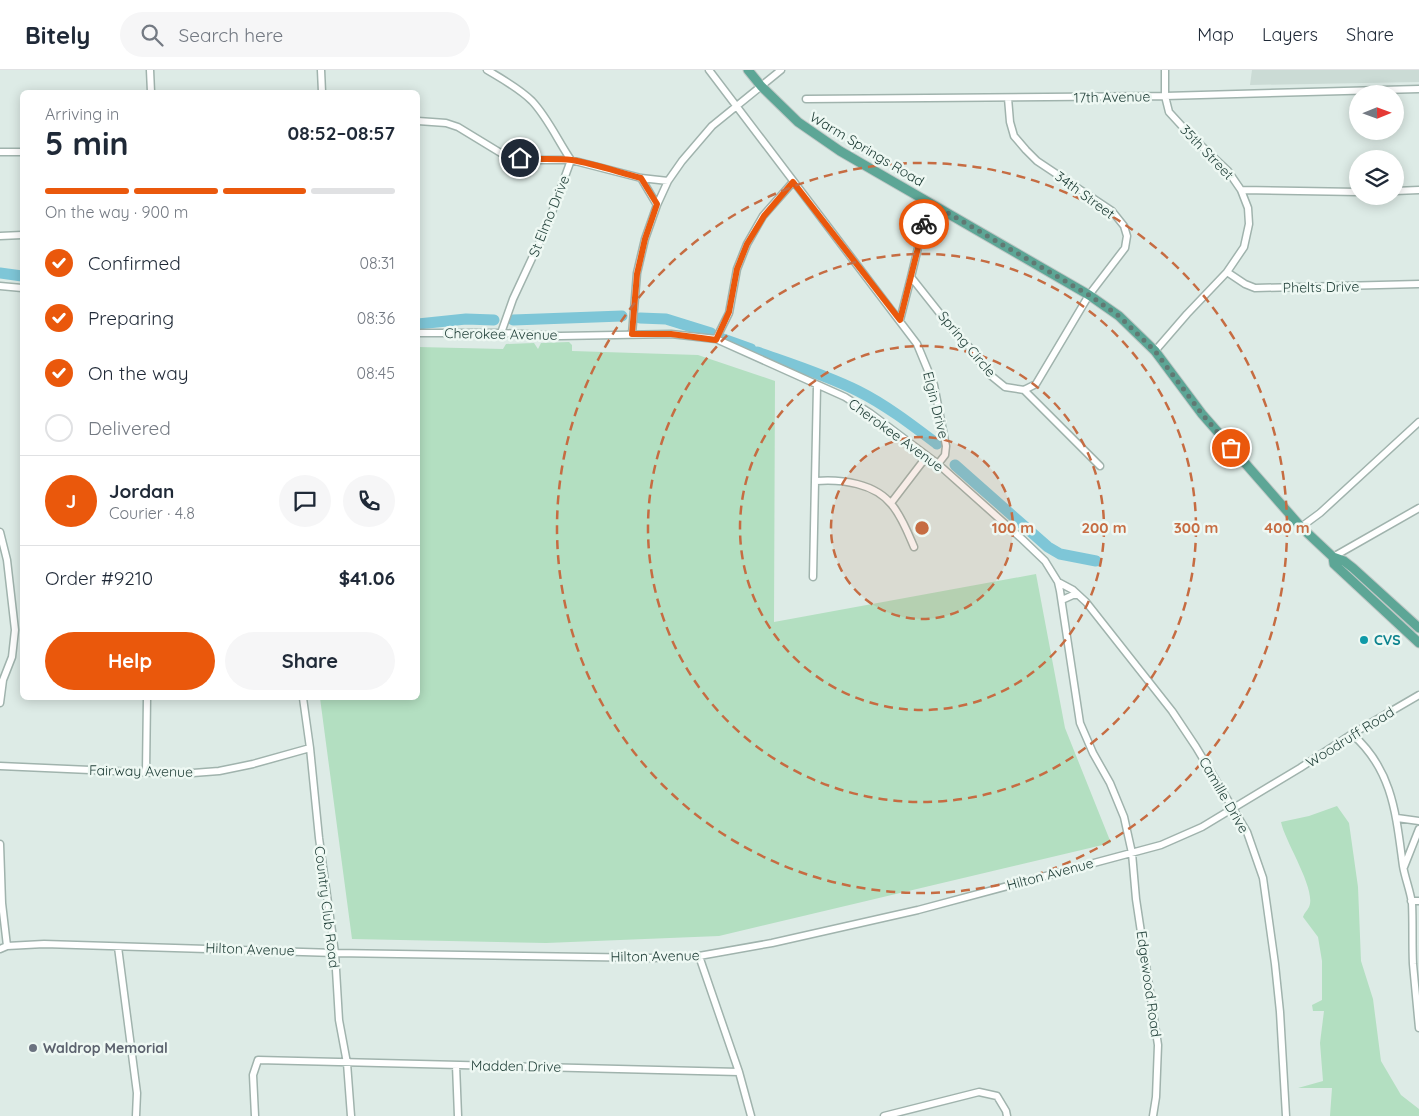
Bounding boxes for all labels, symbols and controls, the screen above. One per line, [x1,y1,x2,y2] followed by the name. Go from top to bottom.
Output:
[120,12,470,57] search box
[25,20,90,50] text: Bitely
[138,21,166,49] icon: search
[178,23,283,47] text: Search here
[1197,23,1234,46] text: Map
[1262,23,1318,46] text: Layers
[1346,23,1394,46] text: Share
[1349,85,1404,140] north arrow
[1349,85,1404,205] map controls
[1073,87,1151,107] street label: 17th Avenue
[45,104,119,124] text: Arriving in
[806,108,928,190] street label: Warm Springs Road
[288,121,395,145] text: 08:52–08:57
[1176,121,1238,184] street label: 35th Street
[45,123,129,163] text: 5 min
[499,137,541,179] pin
[506,144,534,172] icon: home
[1349,150,1404,205] button: layers
[1052,167,1119,223] street label: 34th Street
[524,173,574,259] street label: St Elmo Drive
[899,199,949,249] courier
[45,202,188,222] text: On the way · 900 m
[910,210,938,238] icon: bike
[45,249,73,277] icon: check
[88,251,181,275] text: Confirmed
[360,253,395,273] text: 08:31
[1283,277,1359,297] street label: Phelts Drive
[45,304,73,332] icon: check
[88,306,174,330] text: Preparing
[934,307,1000,381] street label: Spring Circle
[357,308,395,328] text: 08:36
[444,324,558,344] street label: Cherokee Avenue
[45,359,73,387] icon: check
[88,361,189,385] text: On the way
[357,363,395,383] text: 08:45
[919,370,953,440] street label: Elgin Drive
[845,394,947,476] street label: Cherokee Avenue
[88,416,171,440] text: Delivered
[1210,427,1252,469] pin
[1217,434,1245,462] icon: bag
[279,475,331,527] button: chat
[343,475,395,527] button: phone
[109,479,174,503] text: Jordan
[66,489,76,513] text: J
[109,503,195,523] text: Courier · 4.8
[992,518,1034,537] text: 100 m
[1082,518,1127,537] text: 200 m
[1174,518,1218,537] text: 300 m
[1264,518,1310,537] text: 400 m
[913,519,931,537] centre of rings
[45,566,153,590] text: Order #9210
[339,566,395,590] text: $41.06
[1374,631,1401,649] place label: CVS
[45,632,215,690] button: Help
[225,632,395,690] button: Share
[1358,634,1370,646] marker: CVS
[1303,703,1397,771] street label: Woodruff Road
[1195,754,1253,836] street label: Camille Drive
[89,761,193,781] street label: Fairway Avenue
[311,845,343,969] street label: Country Club Road
[1005,854,1095,894] street label: Hilton Avenue
[1133,930,1165,1038] street label: Edgewood Road
[205,938,295,960] street label: Hilton Avenue
[610,946,700,966] street label: Hilton Avenue
[43,1039,168,1057] place label: Waldrop Memorial
[27,1042,39,1054] marker: Waldrop Memorial
[471,1056,562,1076] street label: Madden Drive

